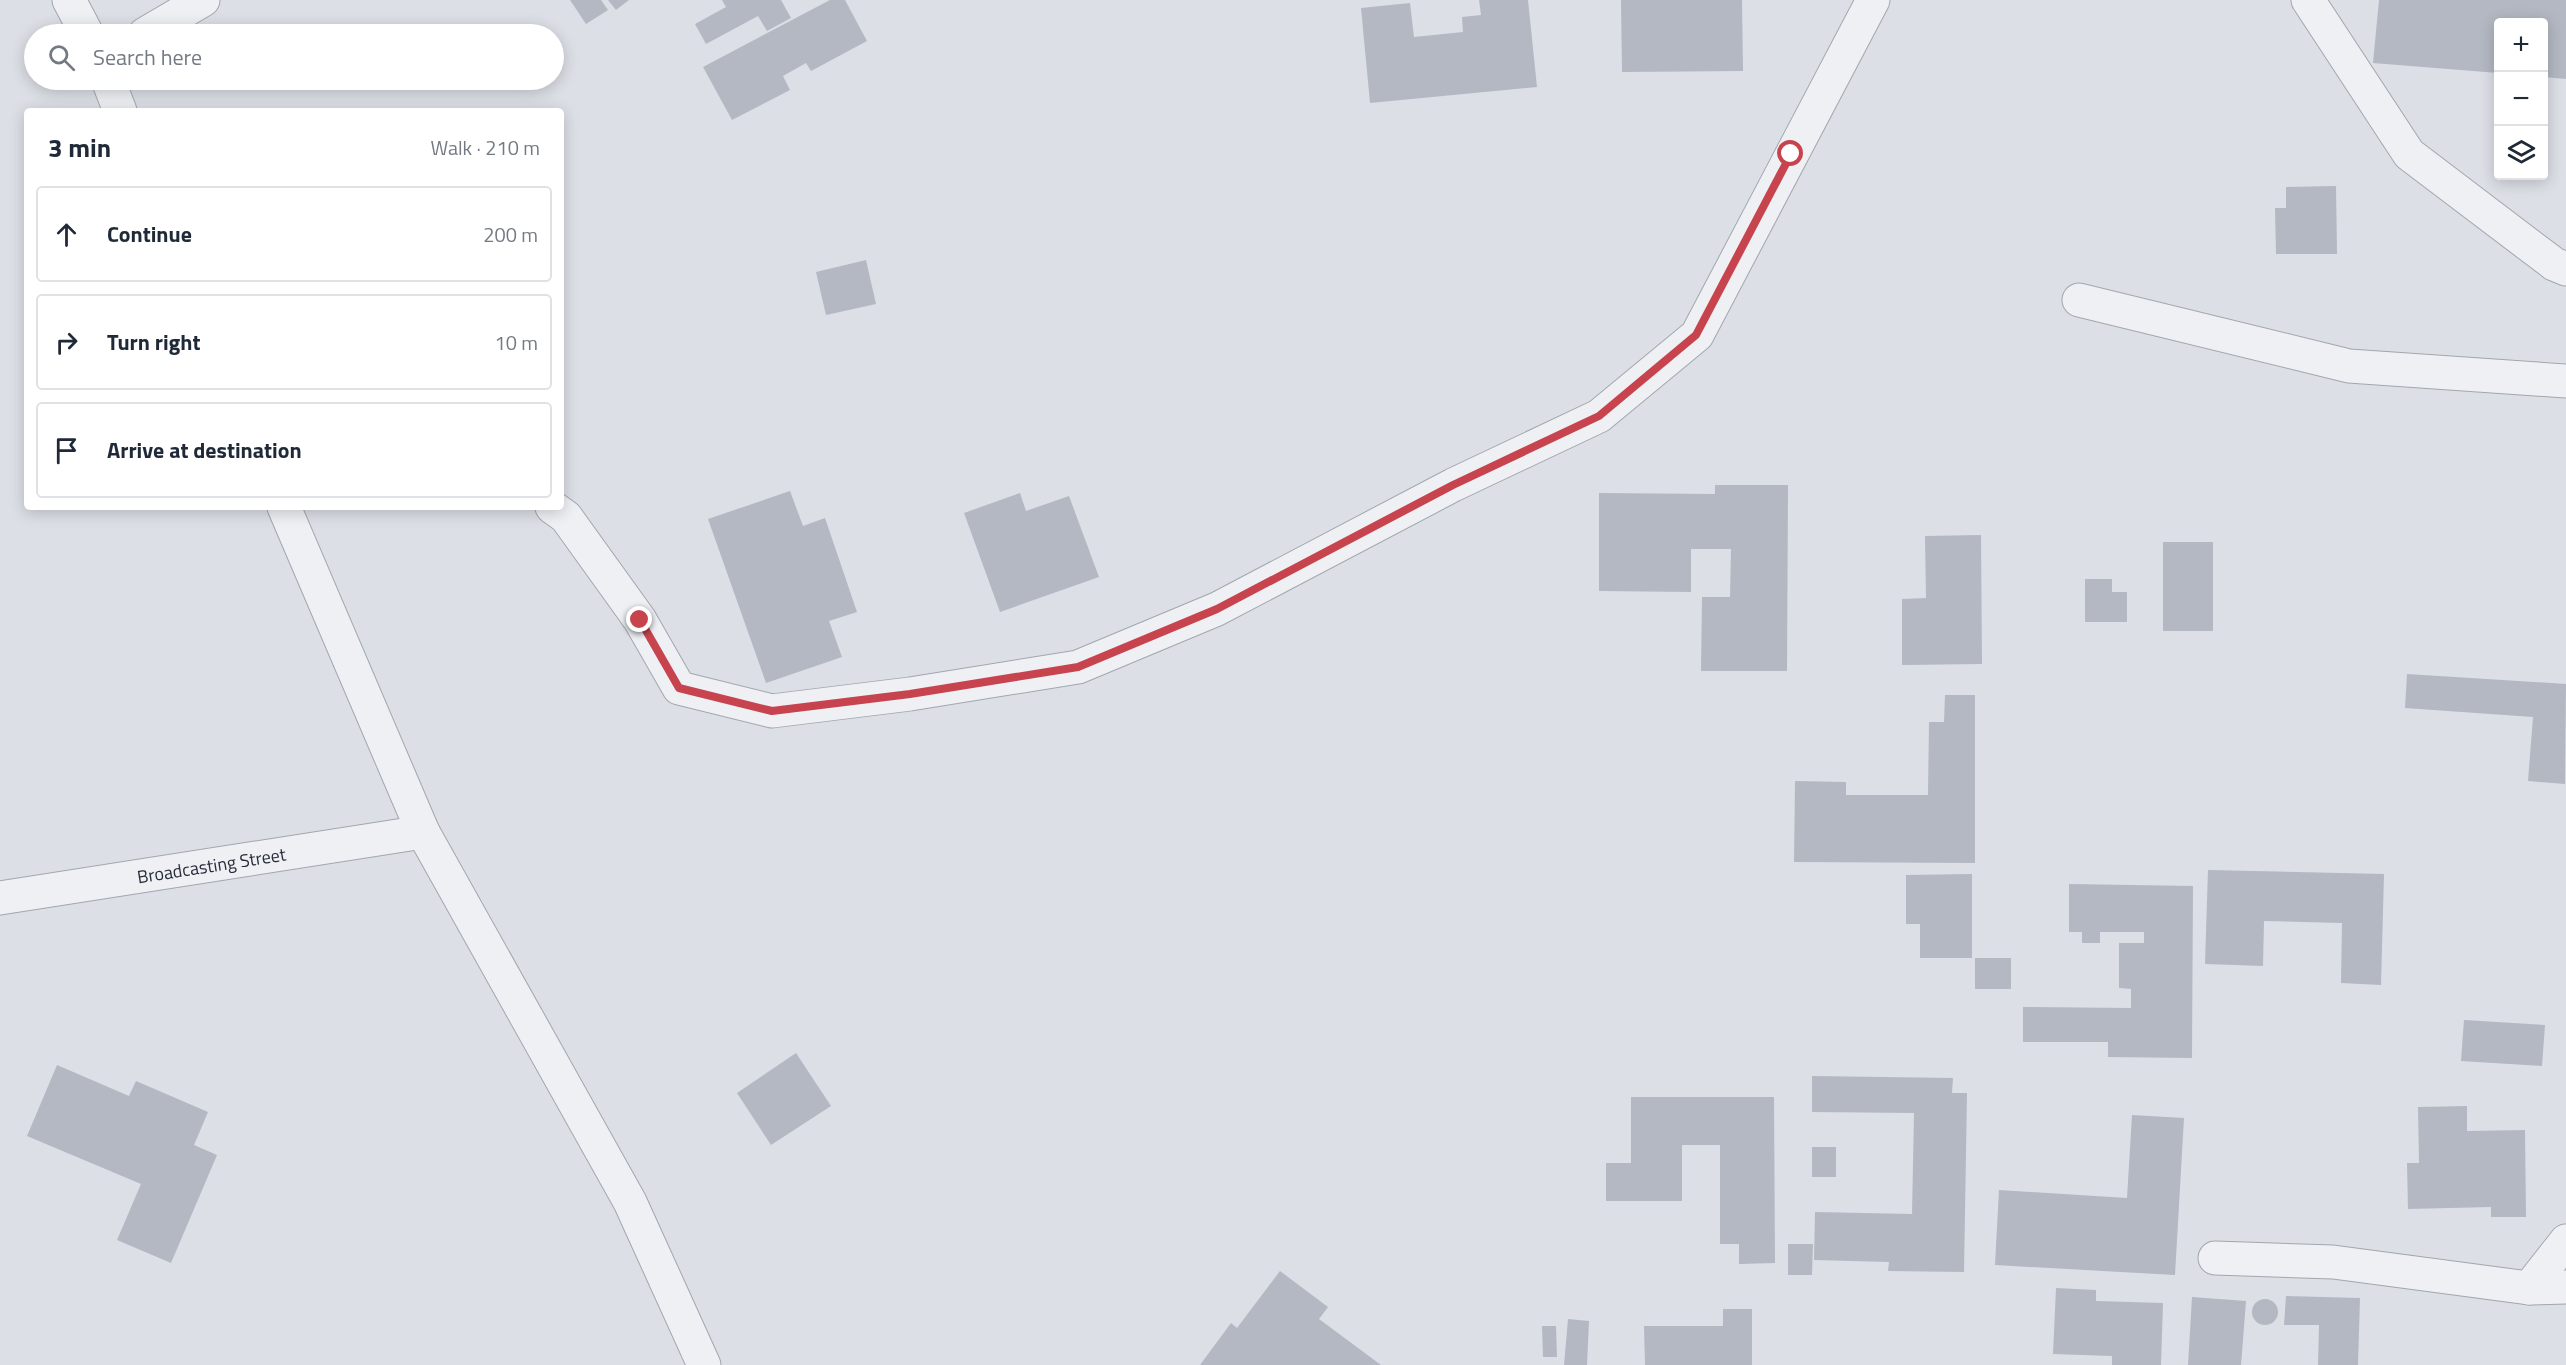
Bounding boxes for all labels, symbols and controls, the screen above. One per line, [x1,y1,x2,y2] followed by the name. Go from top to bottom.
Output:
[2494,18,2548,180] map controls
[2494,18,2548,72] button: +
[24,24,564,90] search box
[93,40,202,74] text: Search here
[45,41,78,74] icon: search
[2494,72,2548,126] button: −
[2494,126,2548,180] button: layers
[48,128,111,167] text: 3 min
[431,132,540,163] text: Walk · 210 m
[1777,140,1803,166] route start
[107,217,192,251] text: Continue
[50,218,83,251] icon: ahead
[483,219,538,250] text: 200 m
[107,325,201,359] text: Turn right
[50,326,83,359] icon: right
[494,327,538,358] text: 10 m
[107,433,302,467] text: Arrive at destination
[50,434,83,467] icon: arrive
[626,606,652,632] route end
[135,840,288,890] street label: Broadcasting Street

